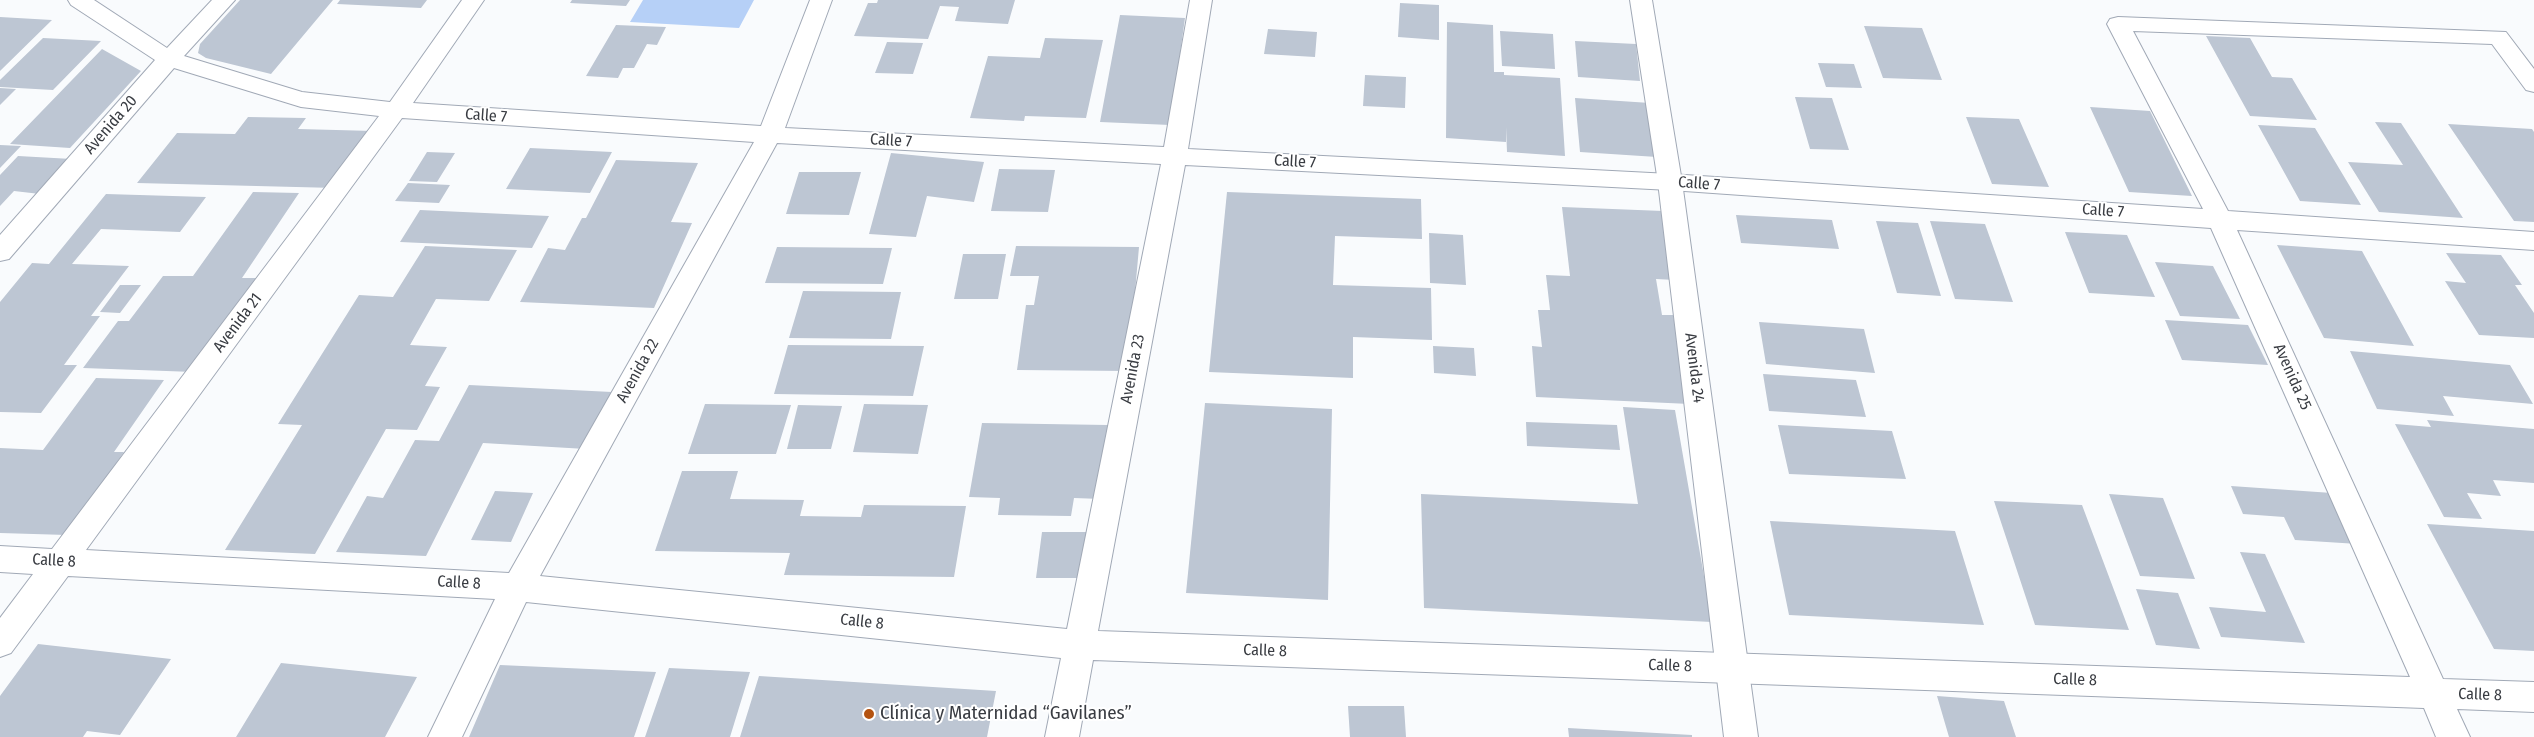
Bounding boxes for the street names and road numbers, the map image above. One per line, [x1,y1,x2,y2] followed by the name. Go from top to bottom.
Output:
[80,92,142,158] street label: Avenida 20
[464,105,508,127] street label: Calle 7
[869,130,913,152] street label: Calle 7
[1273,151,1317,173] street label: Calle 7
[1677,173,1721,195] street label: Calle 7
[2081,200,2125,222] street label: Calle 7
[210,290,266,356] street label: Avenida 21
[1680,332,1708,404] street label: Avenida 24
[1117,333,1149,405] street label: Avenida 23
[613,336,663,406] street label: Avenida 22
[2269,341,2315,413] street label: Avenida 25
[32,550,76,572] street label: Calle 8
[437,572,481,594] street label: Calle 8
[839,610,885,634] street label: Calle 8
[1243,641,1287,661] street label: Calle 8
[1648,656,1692,676] street label: Calle 8
[2053,670,2097,690] street label: Calle 8
[2458,685,2502,705] street label: Calle 8

